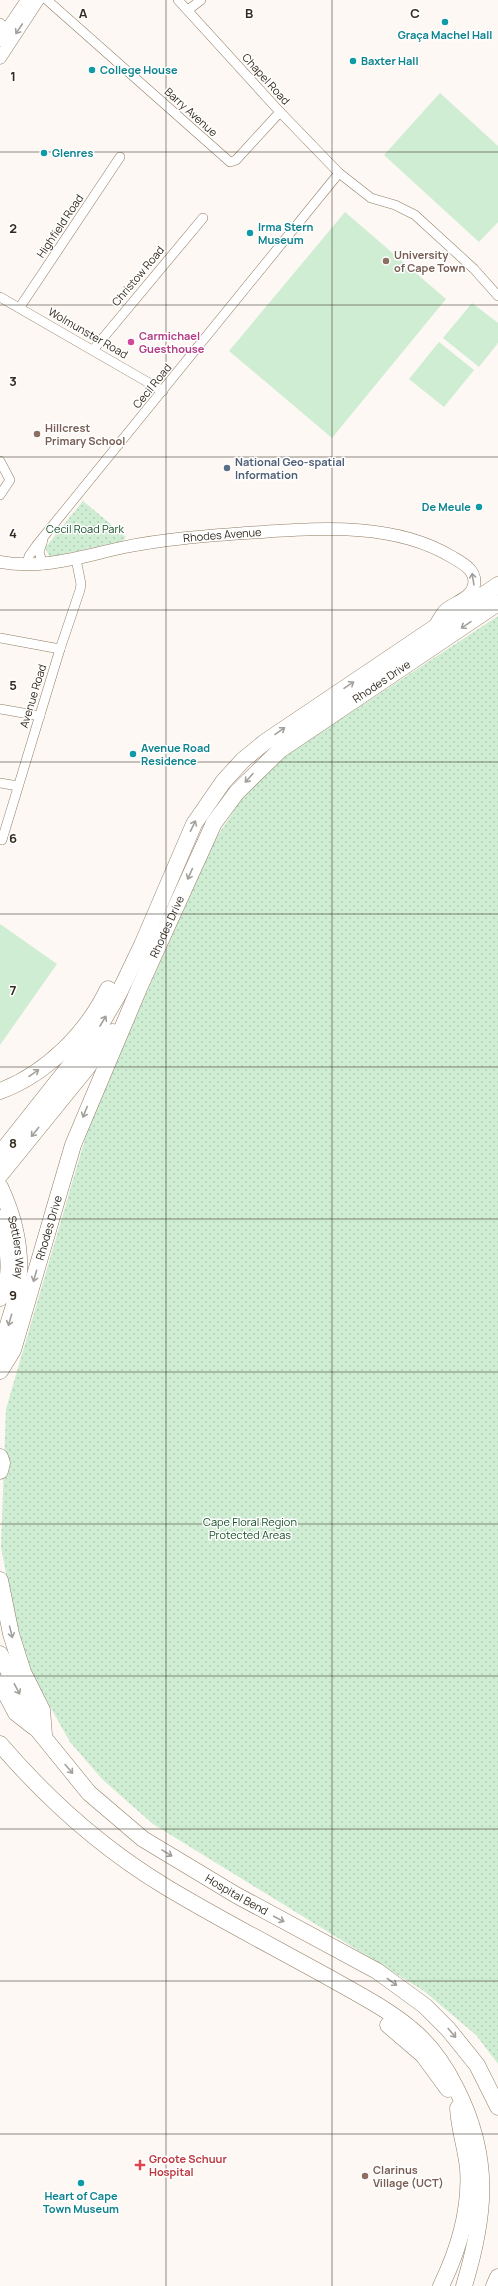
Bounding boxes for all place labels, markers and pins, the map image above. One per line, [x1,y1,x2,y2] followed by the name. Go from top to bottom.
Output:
[440,17,450,27] marker: Graça Machel Hall
[398,27,492,42] place label: Graça Machel Hall
[361,53,419,68] place label: Baxter Hall
[348,56,358,66] marker: Baxter Hall
[100,62,178,77] place label: College House
[87,65,97,75] marker: College House
[52,145,93,160] place label: Glenres
[39,148,49,158] marker: Glenres
[258,219,314,247] place label: Irma Stern Museum
[245,228,255,238] marker: Irma Stern Museum
[394,247,465,275] place label: University of Cape Town
[381,256,391,266] marker: University of Cape Town
[139,328,205,356] place label: Carmichael Guesthouse
[126,337,136,347] marker: Carmichael Guesthouse
[45,420,125,448] place label: Hillcrest Primary School
[32,429,42,439] marker: Hillcrest Primary School
[235,454,345,482] place label: National Geo-spatial Information
[222,463,232,473] marker: National Geo-spatial Information
[422,499,471,514] place label: De Meule
[474,502,484,512] marker: De Meule
[141,740,210,768] place label: Avenue Road Residence
[128,749,138,759] marker: Avenue Road Residence
[149,2151,227,2179] place label: Groote Schuur Hospital
[134,2159,146,2171] marker: Groote Schuur Hospital
[373,2162,444,2190] place label: Clarinus Village (UCT)
[360,2171,370,2181] marker: Clarinus Village (UCT)
[76,2178,86,2188] marker: Heart of Cape Town Museum
[43,2188,119,2216] place label: Heart of Cape Town Museum

